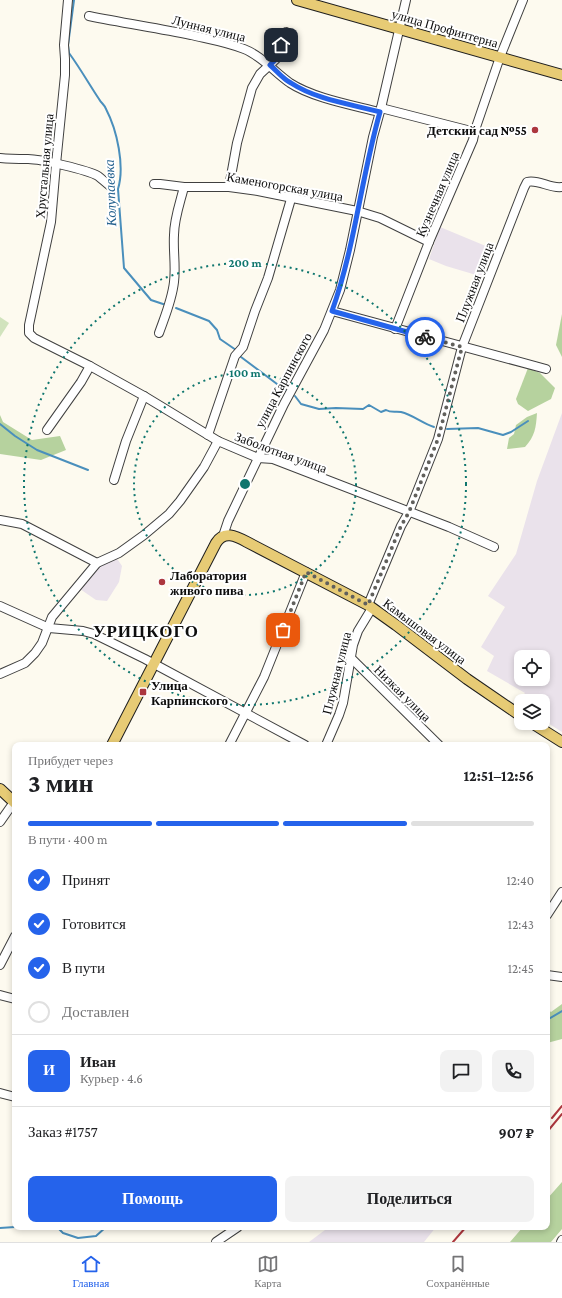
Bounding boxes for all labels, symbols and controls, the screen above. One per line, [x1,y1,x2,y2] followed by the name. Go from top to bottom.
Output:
[390,6,500,51] street label: улица Профинтерна
[171,12,247,45] street label: Лунная улица
[264,28,298,62] pin
[270,34,292,56] icon: home
[32,113,57,219] street label: Хрустальная улица
[427,123,527,138] place label: Детский сад №55
[530,125,540,135] marker: Детский сад №55
[413,149,462,239] street label: Кузнечная улица
[101,159,119,228] water label: Колупаевка
[226,169,344,204] street label: Каменогорская улица
[452,240,497,324] street label: Плужная улица
[228,256,262,270] text: 200 m
[405,317,445,357] courier
[414,326,436,348] icon: bike
[252,330,315,430] street label: улица Карпинского
[229,366,262,380] text: 100 m
[233,429,329,476] street label: Заболотная улица
[238,477,252,491] centre of rings
[170,568,247,598] place label: Лаборатория живого пива
[157,577,167,587] marker: Лаборатория живого пива
[380,595,469,668] street label: Камышовая улица
[266,613,300,647] pin
[272,619,294,641] icon: bag
[93,622,199,641] district label: УРИЦКОГО
[319,630,354,716] street label: Плужная улица
[514,650,550,730] map controls
[514,650,550,686] button: locate
[371,662,434,725] street label: Низкая улица
[151,678,228,708] place label: Улица Карпинского
[138,687,148,697] marker: Улица Карпинского
[514,694,550,730] button: layers
[28,753,113,768] text: Прибудет через
[463,768,534,784] text: 12:51–12:56
[28,769,93,798] text: 3 мин
[28,832,107,847] text: В пути · 400 m
[28,869,50,891] icon: check
[62,872,110,888] text: Принят
[507,873,534,888] text: 12:40
[28,913,50,935] icon: check
[62,916,126,932] text: Готовится
[508,917,534,932] text: 12:43
[28,957,50,979] icon: check
[62,960,105,976] text: В пути
[508,961,534,976] text: 12:45
[62,1004,129,1020] text: Доставлен
[440,1050,482,1092] button: chat
[492,1050,534,1092] button: phone
[80,1054,116,1070] text: Иван
[43,1062,55,1078] text: И
[80,1071,143,1086] text: Курьер · 4.6
[28,1124,98,1140] text: Заказ #1757
[499,1125,534,1141] text: 907 ₽
[28,1176,277,1222] button: Помощь
[285,1176,534,1222] button: Поделиться
[72,1253,109,1289] tab: Главная
[254,1253,281,1289] tab: Карта
[426,1253,490,1289] tab: Сохранённые

